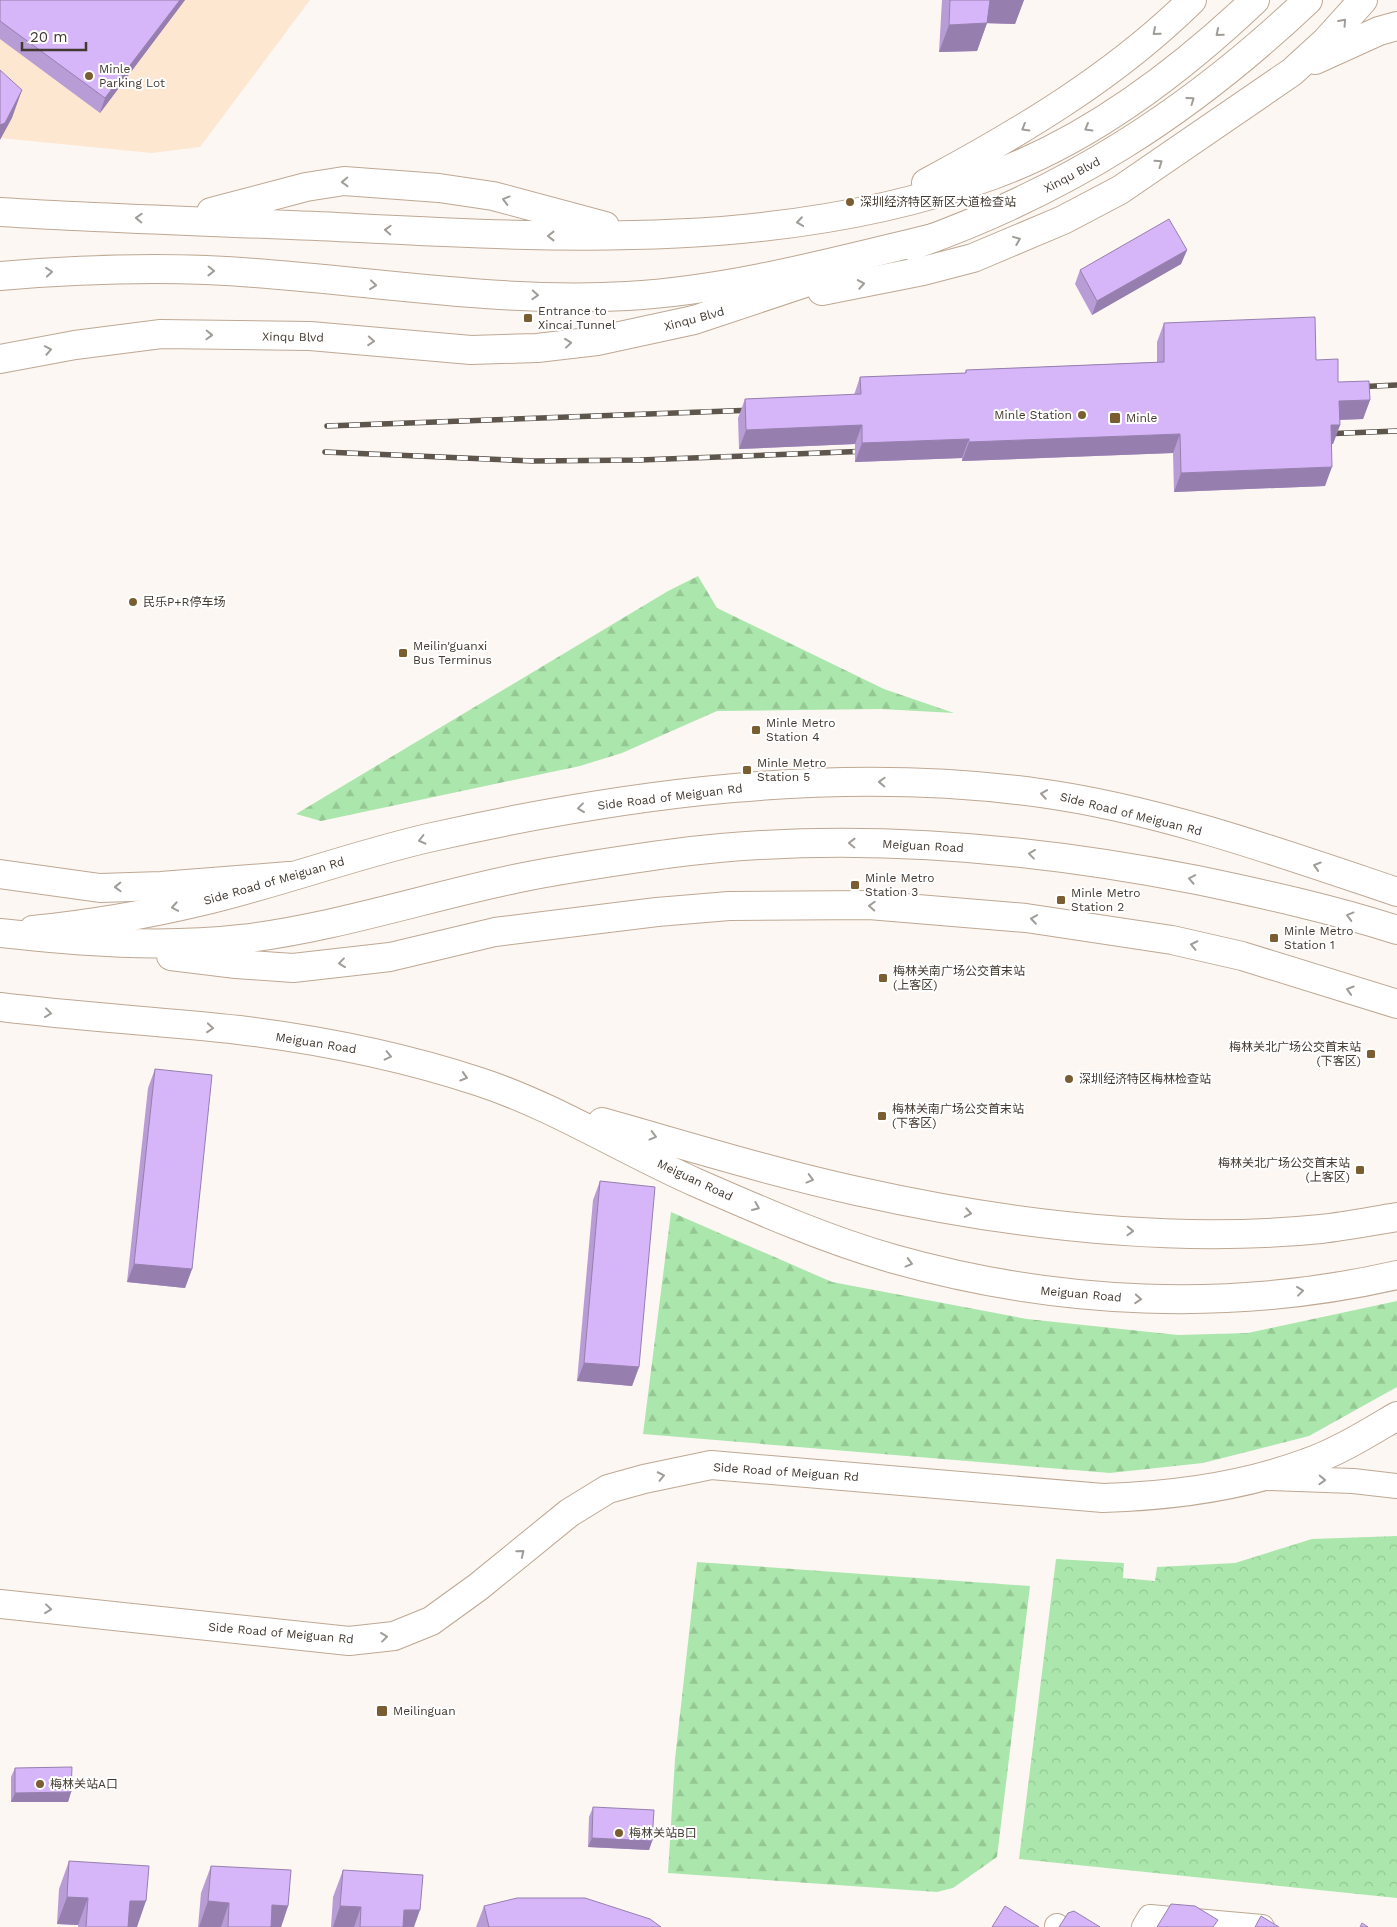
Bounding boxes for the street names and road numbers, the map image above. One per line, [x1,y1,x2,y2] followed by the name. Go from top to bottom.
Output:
[1041,154,1103,196] street label: Xinqu Blvd
[662,304,726,334] street label: Xinqu Blvd
[262,329,324,345] street label: Xinqu Blvd
[597,781,743,813] street label: Side Road of Meiguan Rd
[1059,790,1203,838] street label: Side Road of Meiguan Rd
[882,837,964,855] street label: Meiguan Road
[202,854,346,908] street label: Side Road of Meiguan Rd
[275,1030,357,1056] street label: Meiguan Road
[655,1156,735,1204] street label: Meiguan Road
[1040,1283,1122,1305] street label: Meiguan Road
[713,1460,859,1484] street label: Side Road of Meiguan Rd
[208,1620,354,1646] street label: Side Road of Meiguan Rd

